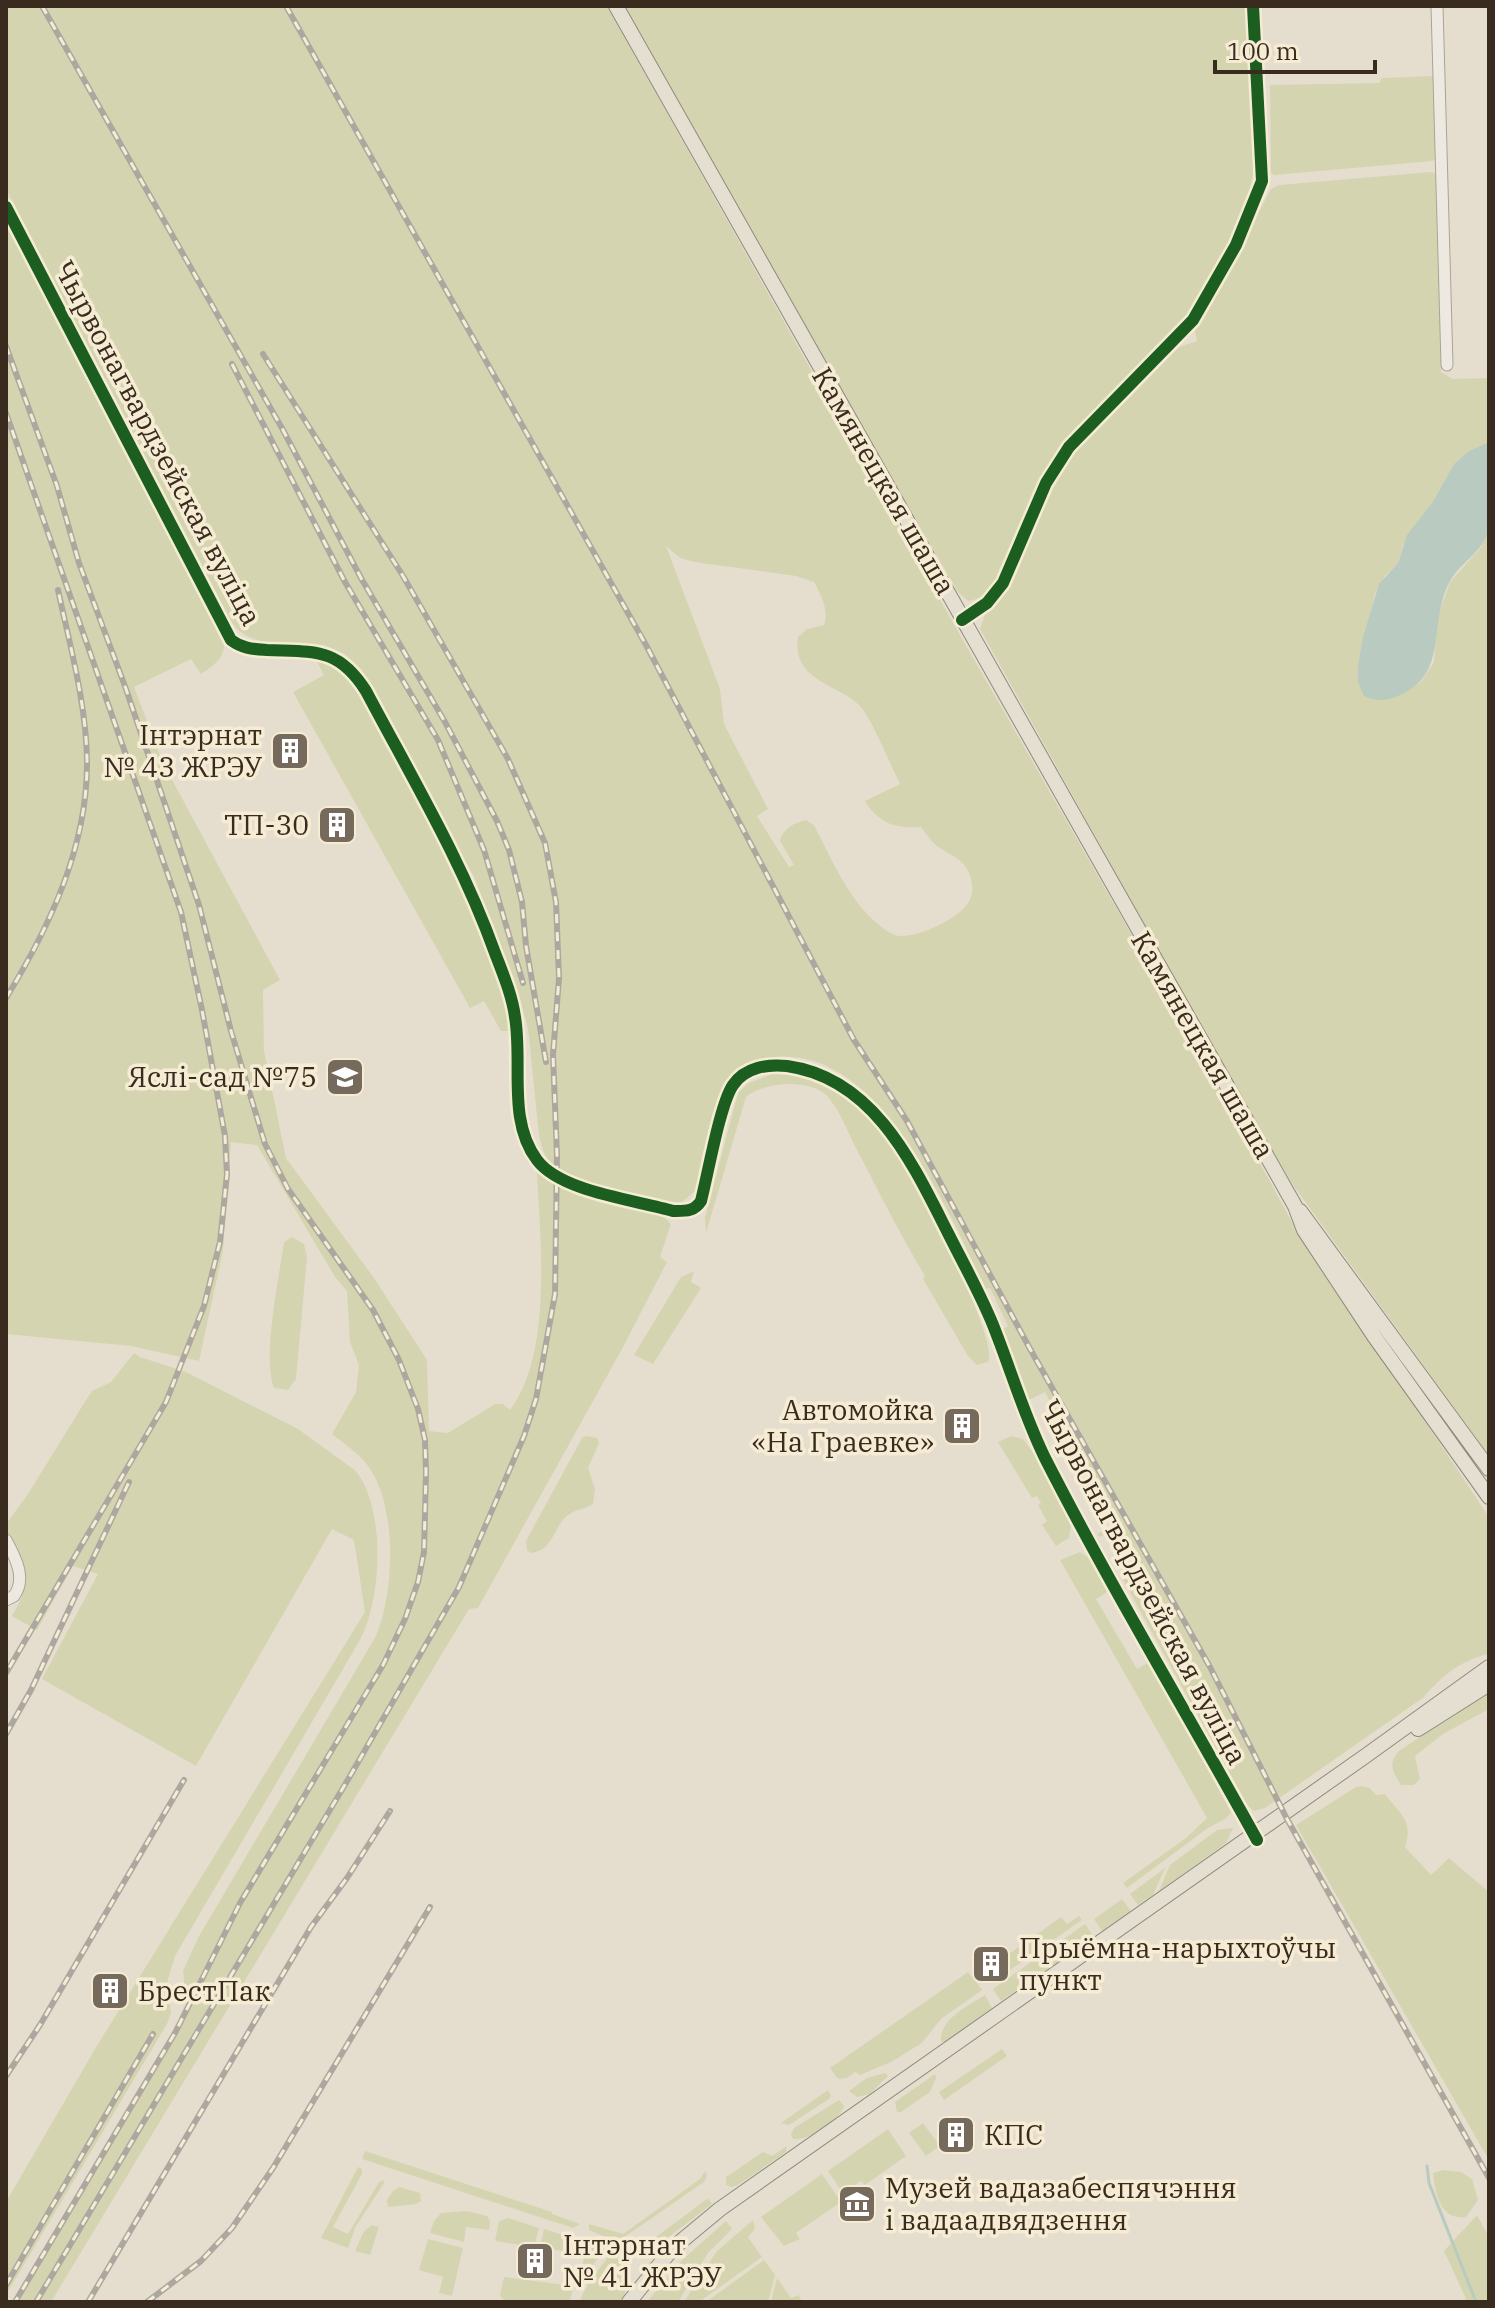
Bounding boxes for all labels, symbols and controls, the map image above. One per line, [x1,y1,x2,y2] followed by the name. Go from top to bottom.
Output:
[1215,24,1375,74] scale bar
[1227,35,1299,67] text: 100 m
[46,254,271,632] street label: Чырвонагвардзейская вуліца
[804,360,965,601] street label: Камянецкая шаша
[104,716,263,785] place label: Інтэрнат № 43 ЖРЭУ
[269,730,311,772] building icon: Інтэрнат № 43 ЖРЭУ
[316,804,358,846] building icon: ТП-30
[224,806,309,843] place label: ТП-30
[1123,924,1284,1165] street label: Камянецкая шаша
[324,1056,366,1098] school or university icon: Яслі-сад №75
[128,1058,317,1095] place label: Яслі-сад №75
[752,1391,934,1460] place label: Автомойка «На Граевке»
[1032,1393,1257,1771] street label: Чырвонагвардзейская вуліца
[941,1405,983,1447] building icon: Автомойка «На Граевке»
[1019,1929,1336,1998] place label: Прыёмна-нарыхтоўчы пункт
[970,1943,1012,1985] building icon: Прыёмна-нарыхтоўчы пункт
[89,1970,131,2012] building icon: БрестПак
[138,1972,270,2009] place label: БрестПак
[935,2114,977,2156] building icon: КПС
[984,2116,1043,2153] place label: КПС
[885,2169,1237,2238] place label: Музей вадазабеспячэння і вадаадвядзення
[836,2183,878,2225] museum icon: Музей вадазабеспячэння і вадаадвядзення
[563,2226,722,2295] place label: Інтэрнат № 41 ЖРЭУ
[514,2240,556,2282] building icon: Інтэрнат № 41 ЖРЭУ

